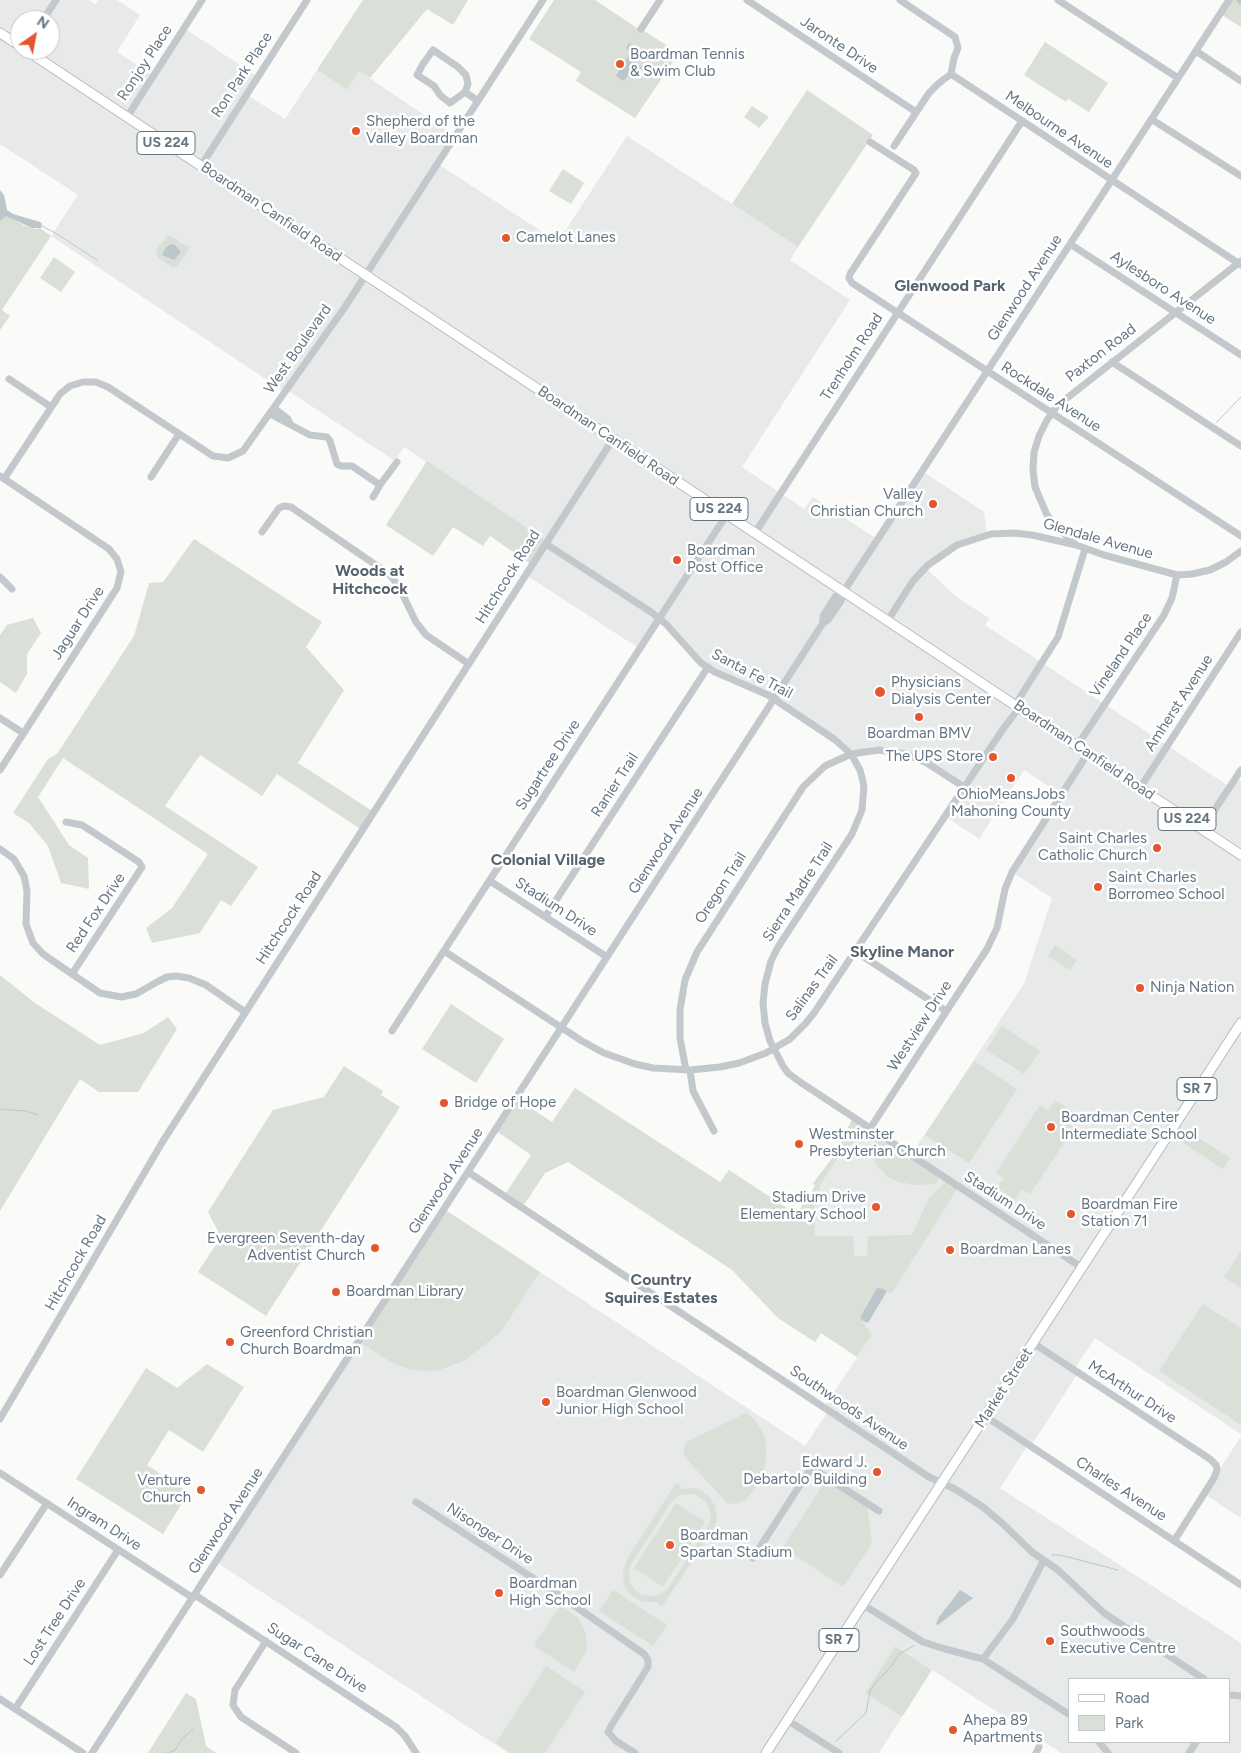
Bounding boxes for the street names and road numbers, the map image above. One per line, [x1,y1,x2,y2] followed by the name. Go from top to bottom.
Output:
[797,12,881,78] street label: Jaronte Drive
[114,22,176,104] street label: Ronjoy Place
[208,29,276,121] street label: Ron Park Place
[1002,87,1116,173] street label: Melbourne Avenue
[137,132,195,154] road number: US 224
[197,158,345,266] street label: Boardman Canfield Road
[984,231,1066,345] street label: Glenwood Avenue
[1107,247,1219,329] street label: Aylesboro Avenue
[261,301,335,397] street label: West Boulevard
[817,310,887,404] street label: Trenholm Road
[1062,320,1140,386] street label: Paxton Road
[998,358,1104,436] street label: Rockdale Avenue
[534,382,682,490] street label: Boardman Canfield Road
[690,498,748,520] road number: US 224
[1041,515,1155,563] street label: Glendale Avenue
[472,527,544,627] street label: Hitchcock Road
[48,583,108,663] street label: Jaguar Drive
[1086,609,1156,701] street label: Vineland Place
[708,645,796,703] street label: Santa Fe Trail
[1141,651,1217,755] street label: Amherst Avenue
[1010,696,1158,804] street label: Boardman Canfield Road
[512,716,584,814] street label: Sugartree Drive
[588,750,642,820] street label: Ranier Trail
[625,784,707,898] street label: Glenwood Avenue
[1158,808,1216,831] road number: US 224
[759,839,837,945] street label: Sierra Madre Trail
[691,849,751,927] street label: Oregon Trail
[252,868,326,968] street label: Hitchcock Road
[63,870,129,956] street label: Red Fox Drive
[512,874,600,940] street label: Stadium Drive
[782,951,842,1025] street label: Salinas Trail
[884,977,956,1075] street label: Westview Drive
[1177,1078,1217,1100] road number: SR 7
[405,1124,487,1238] street label: Glenwood Avenue
[961,1168,1049,1234] street label: Stadium Drive
[41,1212,111,1314] street label: Hitchcock Road
[971,1344,1037,1432] street label: Market Street
[1084,1357,1180,1427] street label: McArthur Drive
[786,1362,912,1454] street label: Southwoods Avenue
[1072,1453,1170,1525] street label: Charles Avenue
[185,1464,267,1578] street label: Glenwood Avenue
[63,1493,145,1555] street label: Ingram Drive
[443,1499,537,1569] street label: Nisonger Drive
[20,1575,90,1669] street label: Lost Tree Drive
[263,1619,371,1697] street label: Sugar Cane Drive
[819,1628,859,1652] road number: SR 7

